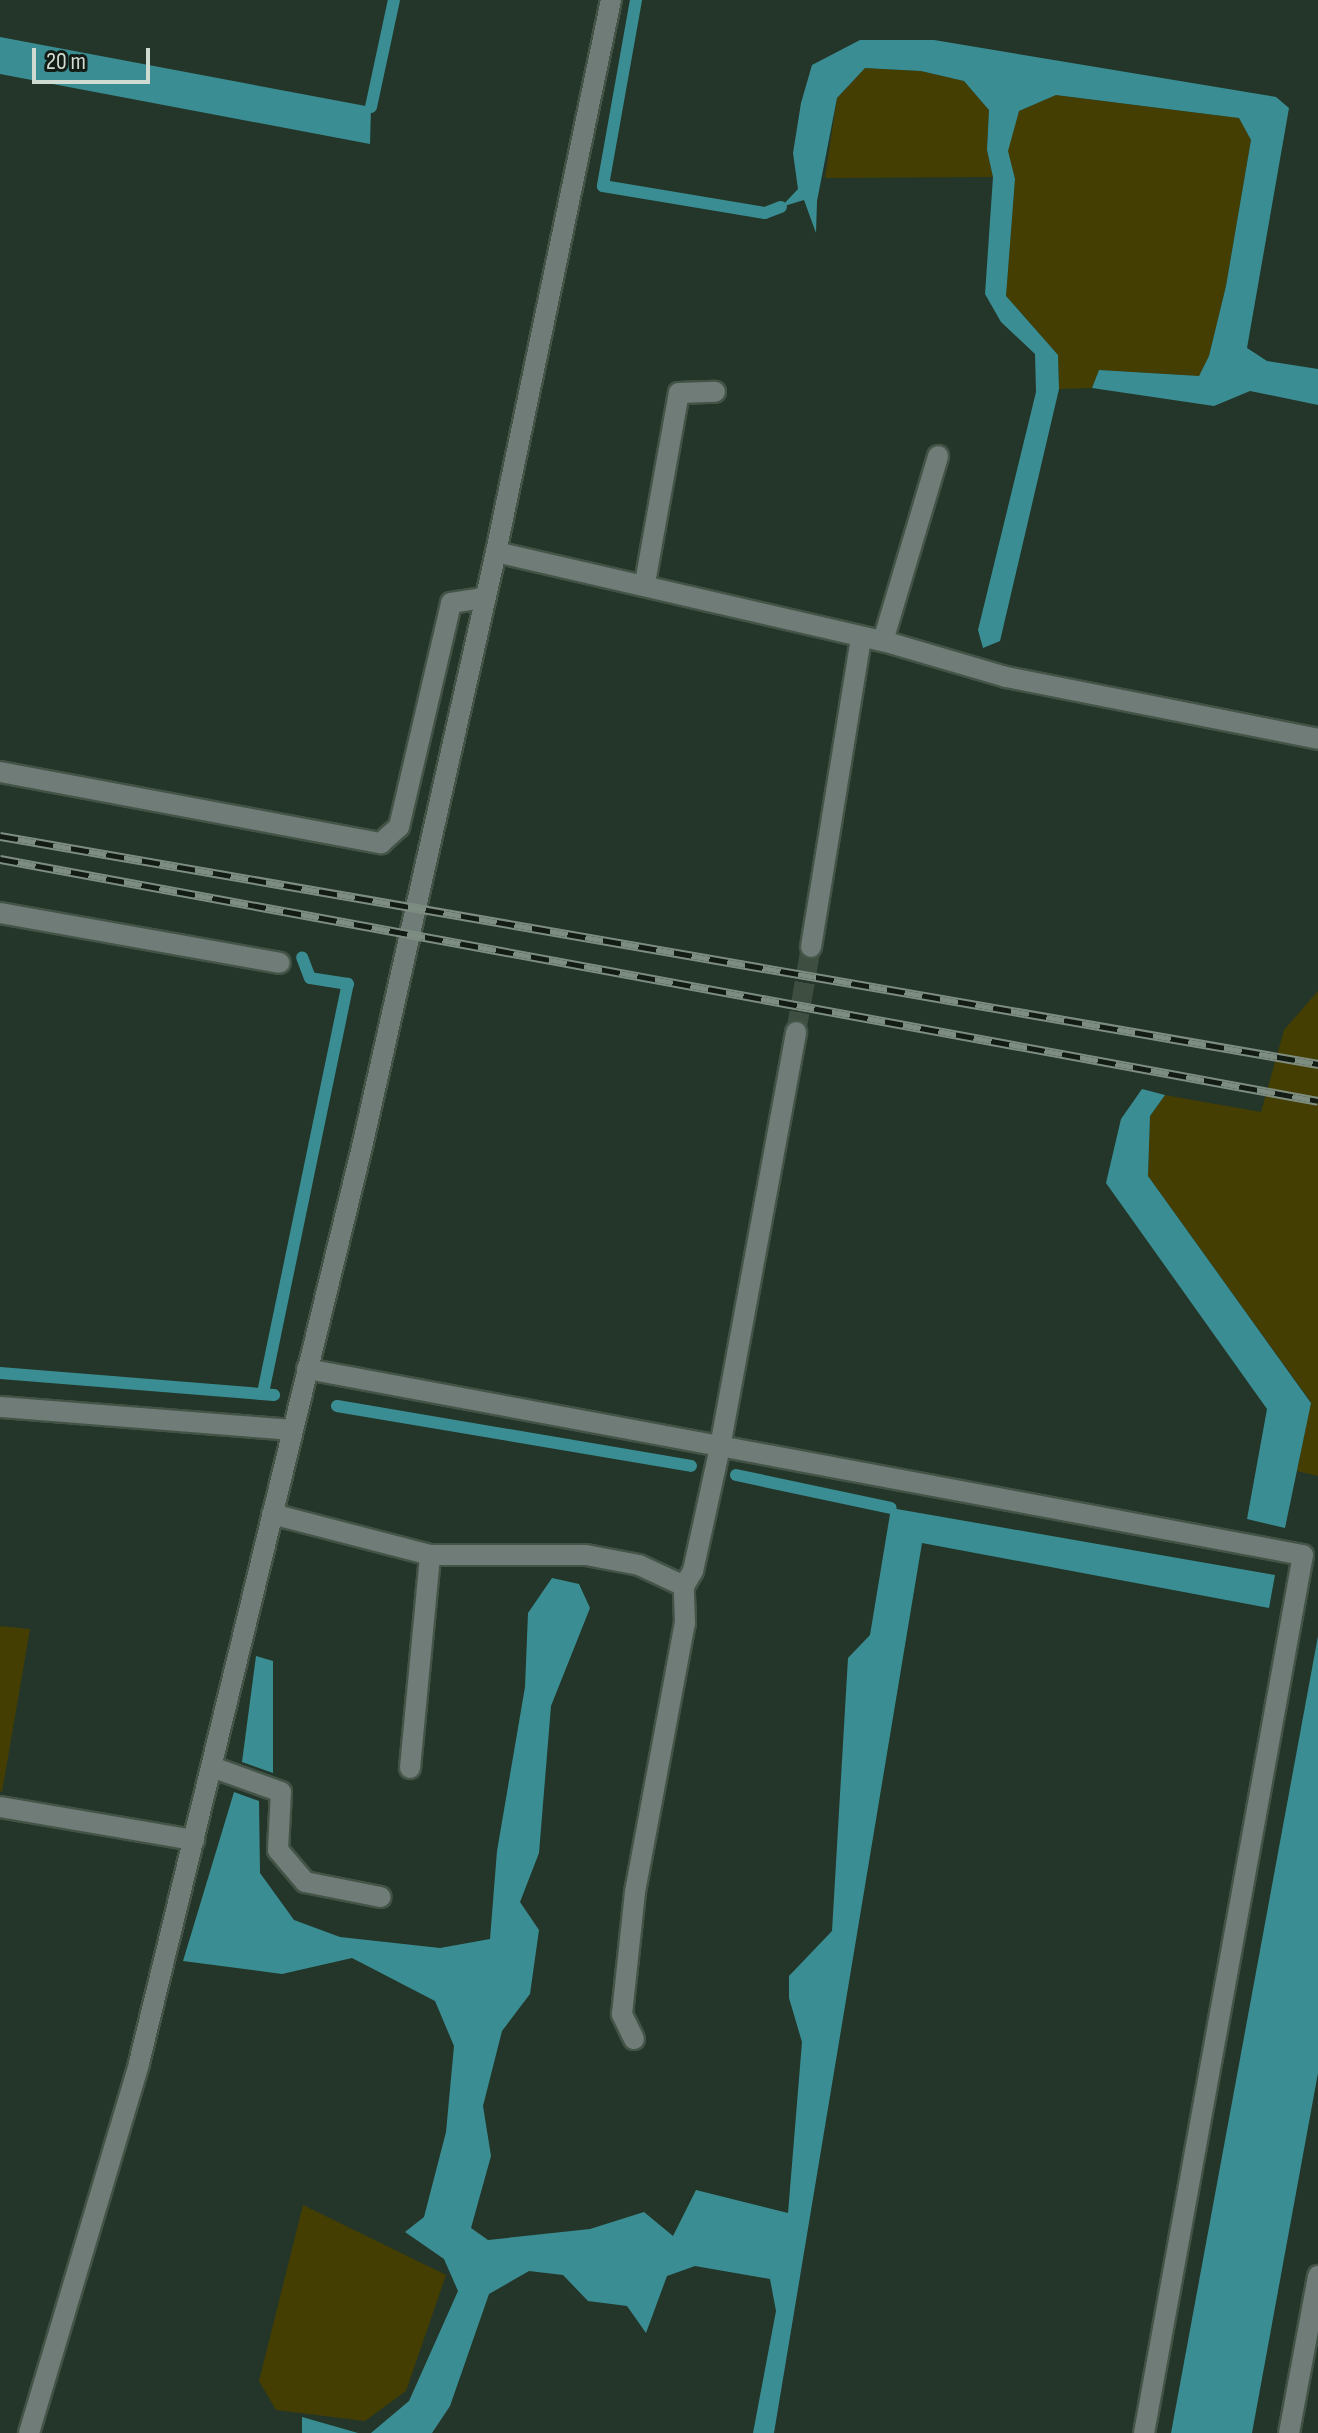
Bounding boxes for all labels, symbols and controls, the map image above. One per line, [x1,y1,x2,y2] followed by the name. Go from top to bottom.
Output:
[36,32,154,82] scale bar
[46,47,86,76] text: 20 m

